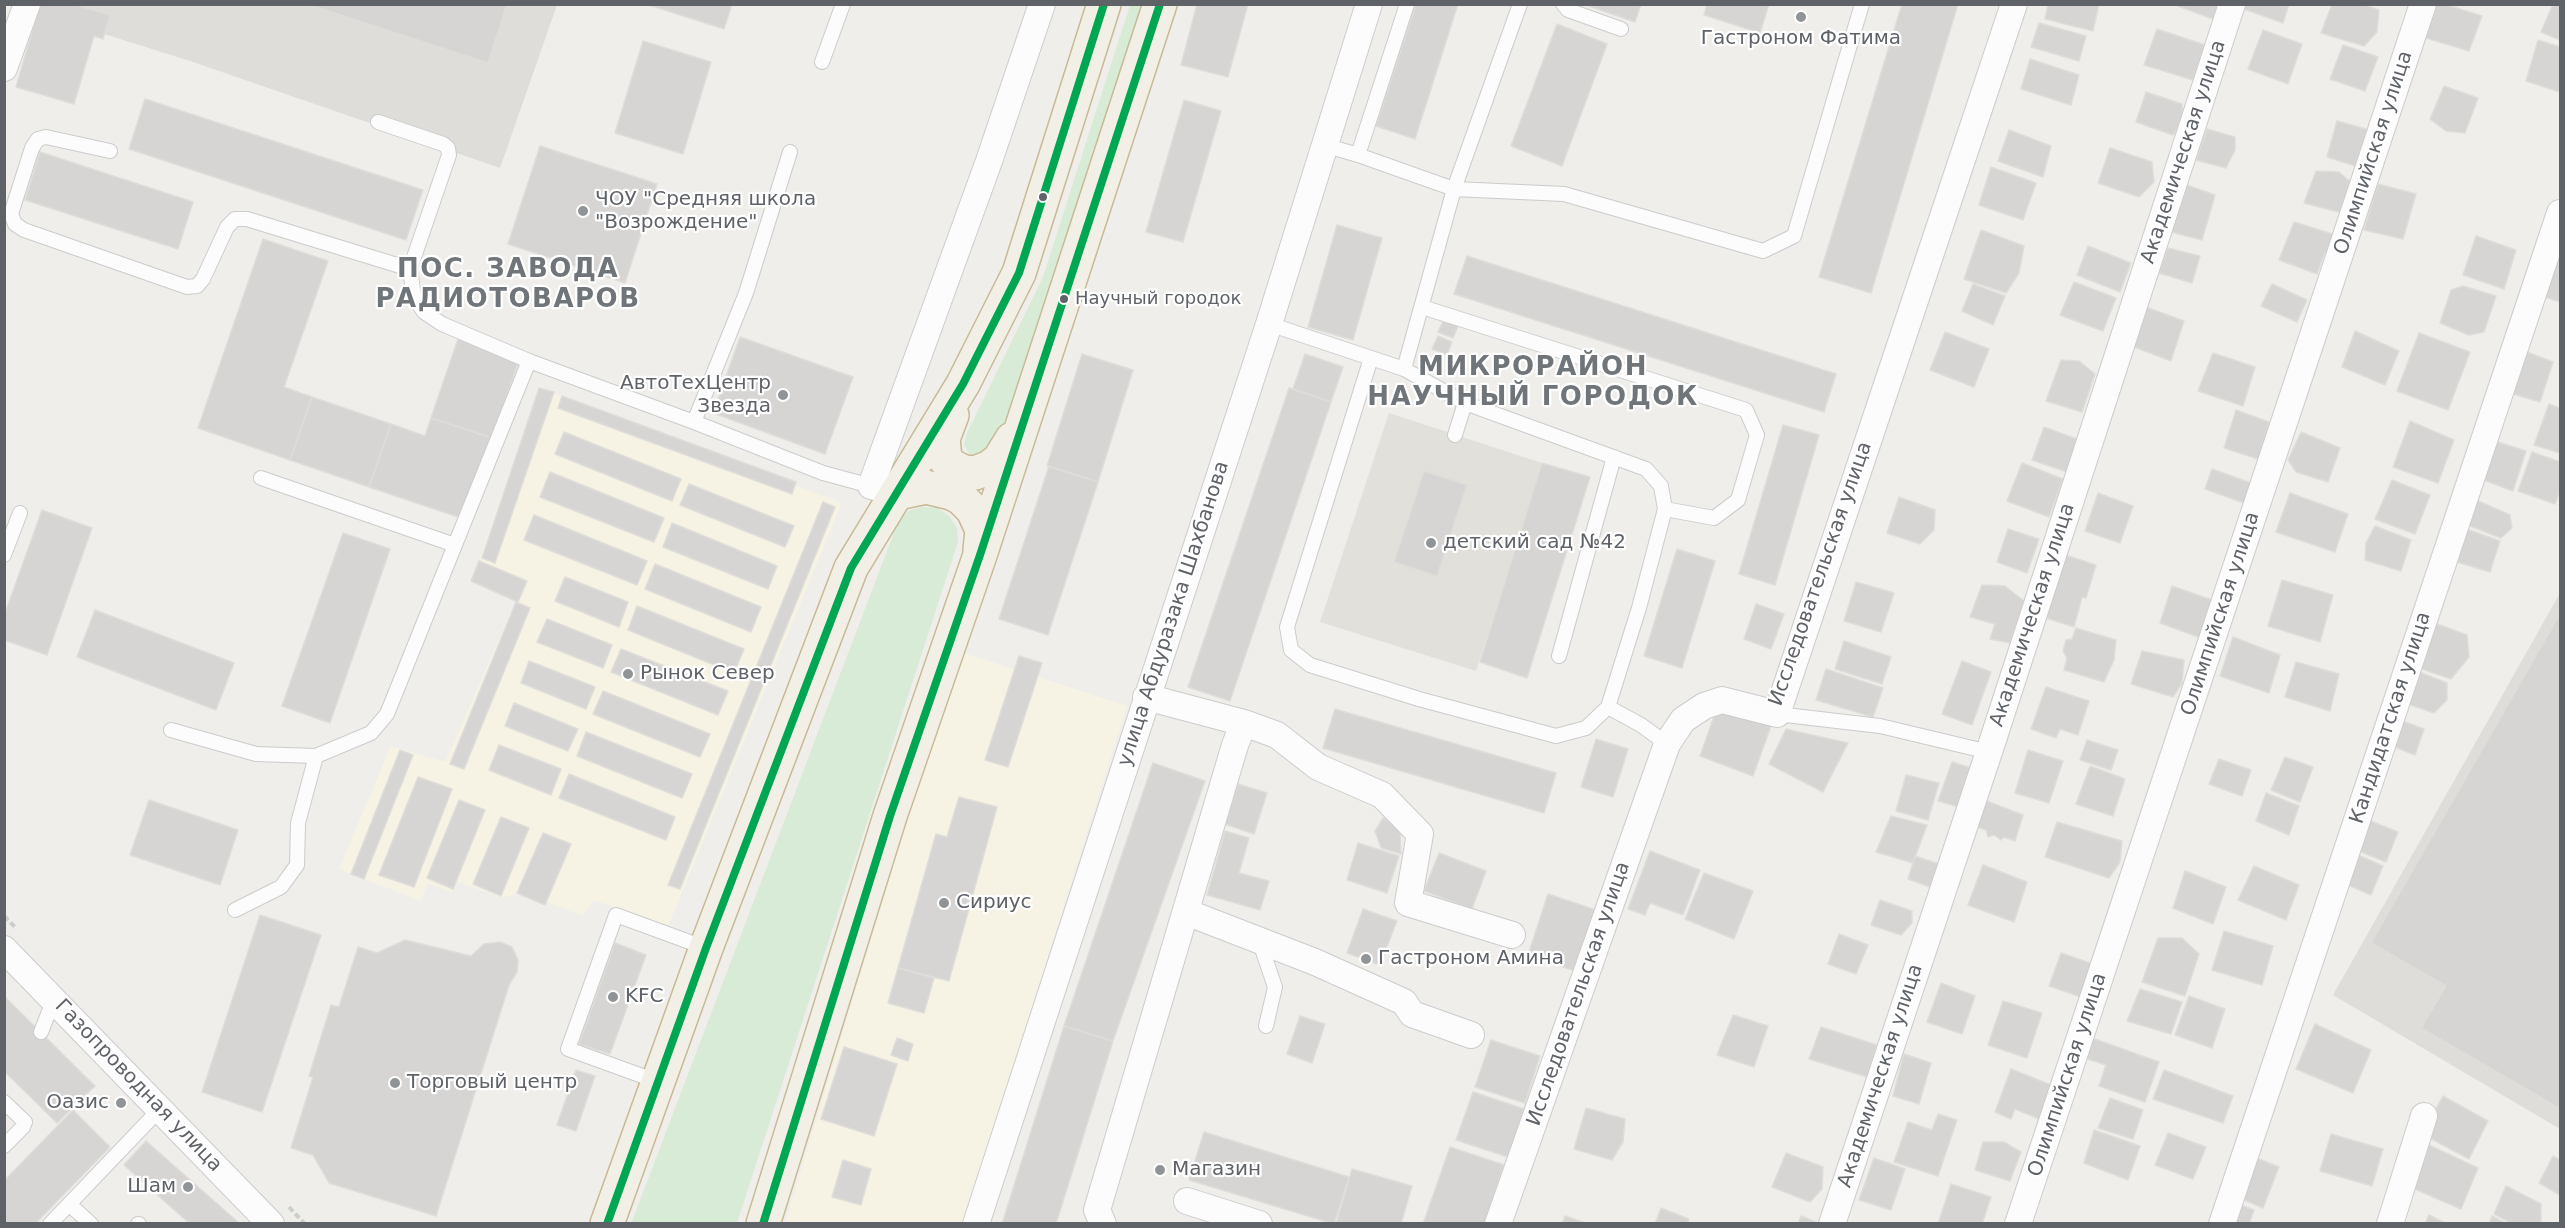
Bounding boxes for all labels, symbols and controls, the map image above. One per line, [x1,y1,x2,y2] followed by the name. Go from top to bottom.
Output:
[1794,10,1808,24] marker: Гастроном Фатима
[1701,27,1901,51] place label: Гастроном Фатима
[2136,37,2232,267] street label: Академическая улица
[2330,48,2418,258] street label: Олимпийская улица
[595,188,816,235] place label: ЧОУ "Средняя школа "Возрождение"
[1037,191,1049,203] unlabelled marker
[576,204,590,218] marker: ЧОУ "Средняя школа "Возрождение"
[376,254,640,316] district label: ПОС. ЗАВОДА РАДИОТОВАРОВ
[1075,288,1241,310] place label: Научный городок
[1058,293,1070,305] marker: Научный городок
[1367,352,1699,414] district label: МИКРОРАЙОН НАУЧНЫЙ ГОРОДОК
[620,372,771,419] place label: АвтоТехЦентр Звезда
[776,388,790,402] marker: АвтоТехЦентр Звезда
[1764,439,1878,709] street label: Исследовательская улица
[1113,458,1235,770] street label: улица Абдуразака Шахбанова
[1985,500,2081,730] street label: Академическая улица
[2177,509,2265,719] street label: Олимпийская улица
[1443,531,1626,555] place label: детский сад №42
[1424,536,1438,550] marker: детский сад №42
[2345,609,2437,827] street label: Кандидатская улица
[640,662,775,686] place label: Рынок Север
[621,667,635,681] marker: Рынок Север
[1522,859,1636,1129] street label: Исследовательская улица
[956,891,1031,915] place label: Сириус
[937,896,951,910] marker: Сириус
[1378,947,1564,971] place label: Гастроном Амина
[1359,952,1373,966] marker: Гастроном Амина
[1833,961,1929,1191] street label: Академическая улица
[2024,970,2112,1180] street label: Олимпийская улица
[625,985,664,1009] place label: KFC
[606,990,620,1004] marker: KFC
[49,995,227,1177] street label: Газопроводная улица
[407,1071,577,1095] place label: Торговый центр
[388,1076,402,1090] marker: Торговый центр
[46,1091,109,1115] place label: Оазис
[114,1096,128,1110] marker: Оазис
[1172,1158,1261,1182] place label: Магазин
[1153,1163,1167,1177] marker: Магазин
[127,1175,176,1199] place label: Шам
[181,1180,195,1194] marker: Шам

